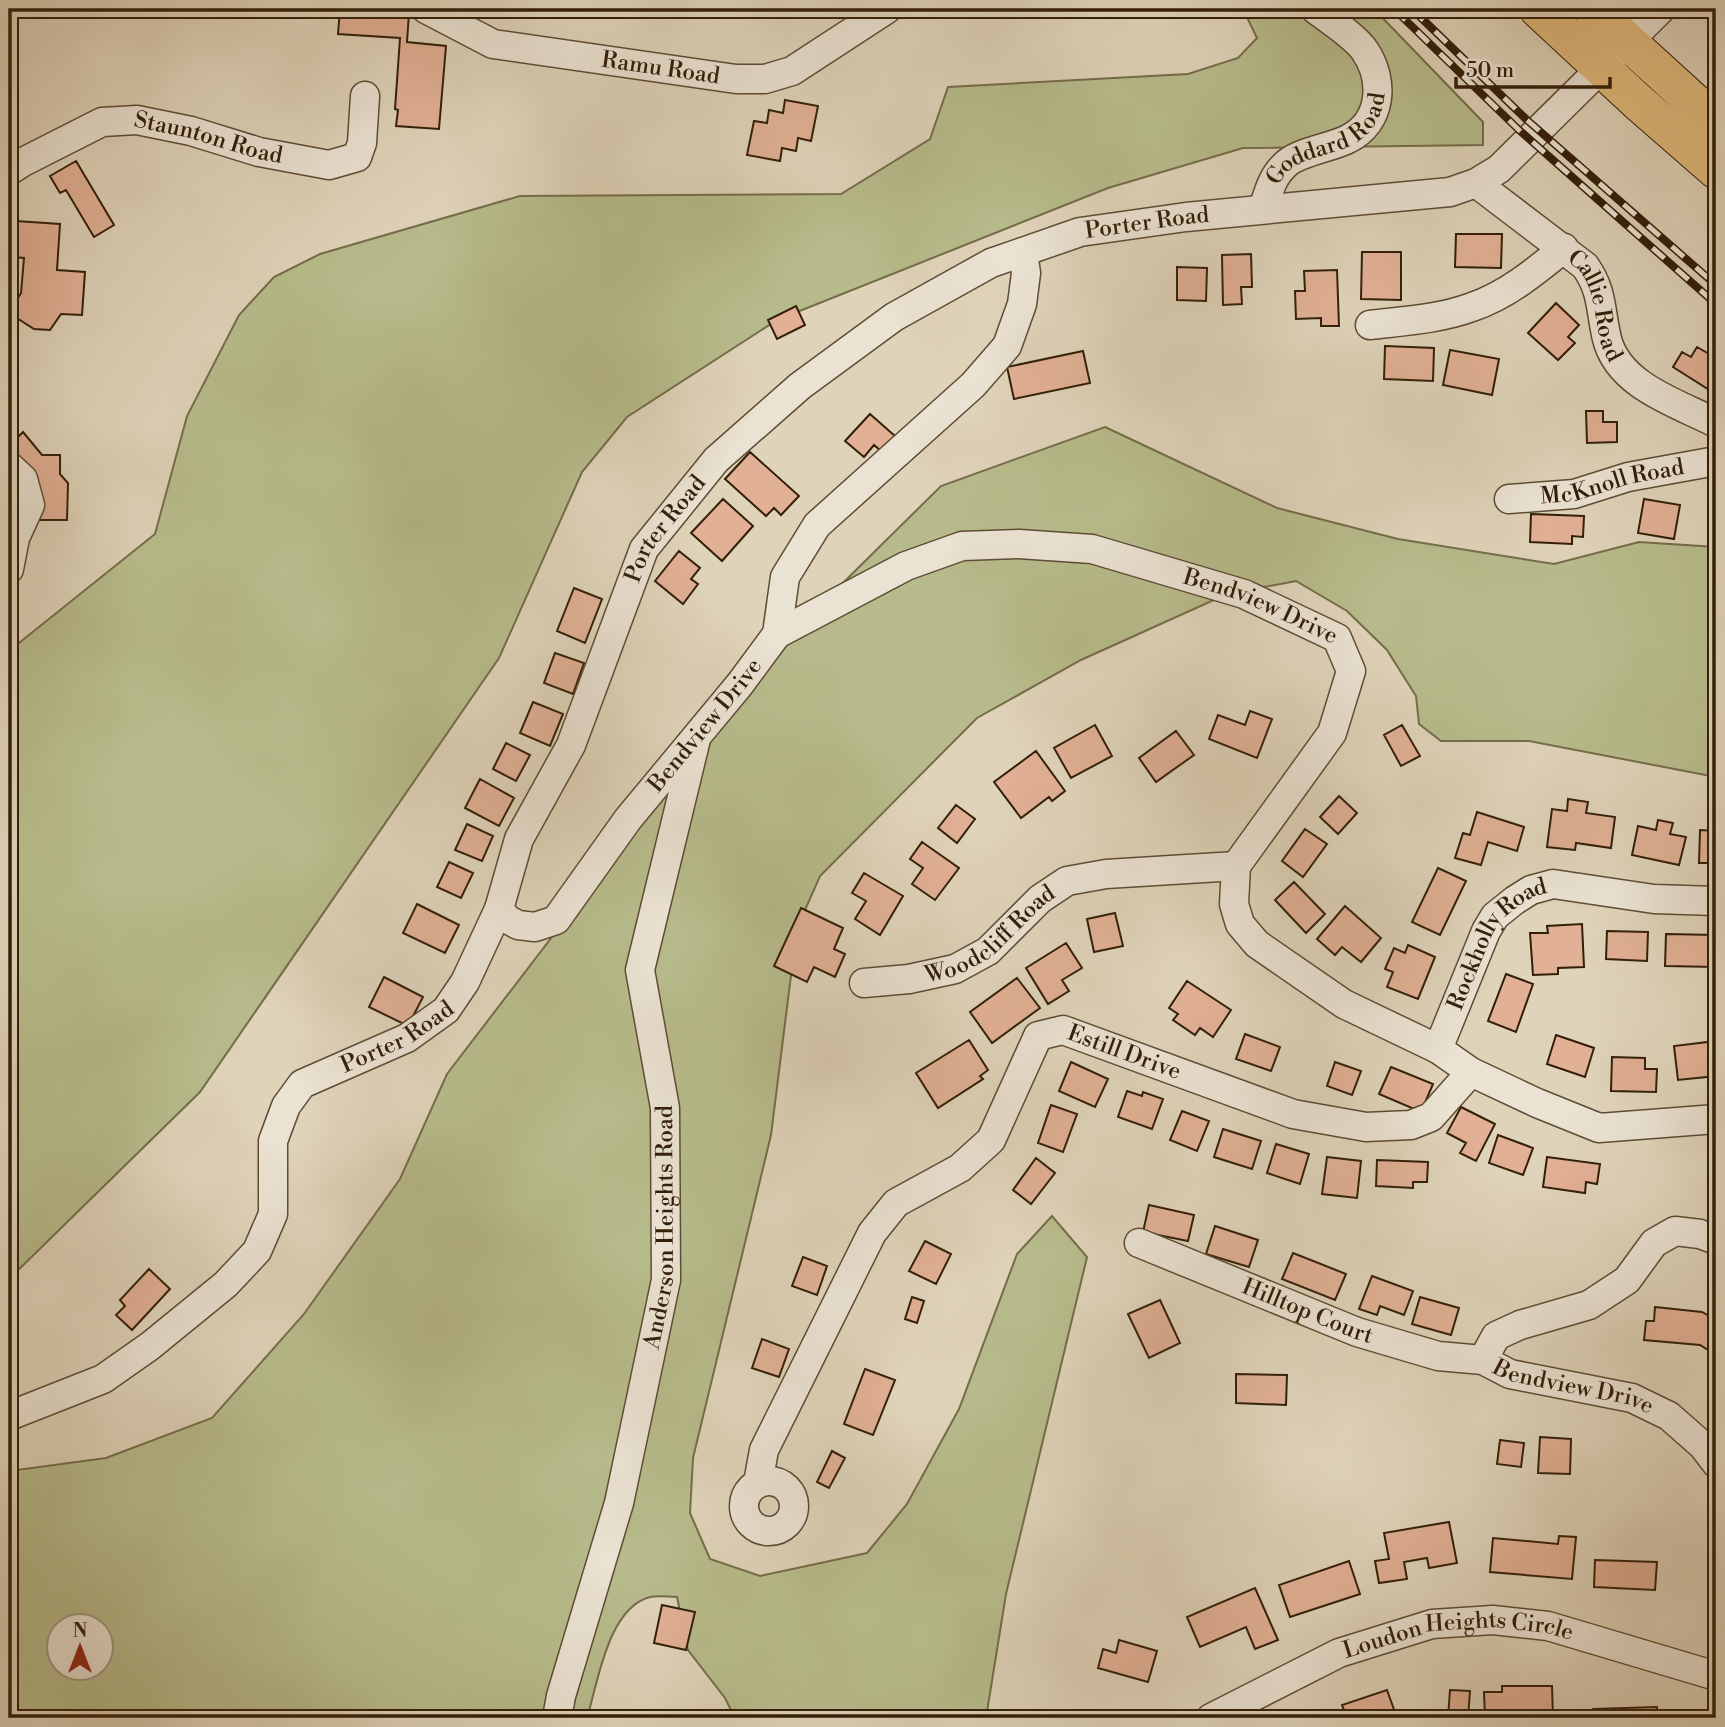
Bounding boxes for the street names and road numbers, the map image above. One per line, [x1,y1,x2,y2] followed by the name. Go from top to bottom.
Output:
[600,46,722,91] street label: Ramu Road
[1260,91,1392,190] street label: Goddard Road
[132,106,285,170] street label: Staunton Road
[1083,201,1211,245] street label: Porter Road
[1562,244,1628,367] street label: Callie Road
[1539,453,1686,511] street label: McKnoll Road
[619,470,712,586] street label: Porter Road
[1179,563,1342,650] street label: Bendview Drive
[642,653,768,799] street label: Bendview Drive
[1441,872,1550,1014] street label: Rockholly Road
[921,879,1060,989] street label: Woodcliff Road
[336,995,459,1079] street label: Porter Road
[1064,1019,1185,1086] street label: Estill Drive
[638,1105,680,1353] street label: Anderson Heights Road
[1238,1273,1376,1350] street label: Hilltop Court
[1487,1353,1658,1420] street label: Bendview Drive
[1340,1606,1577,1665] street label: Loudon Heights Circle

